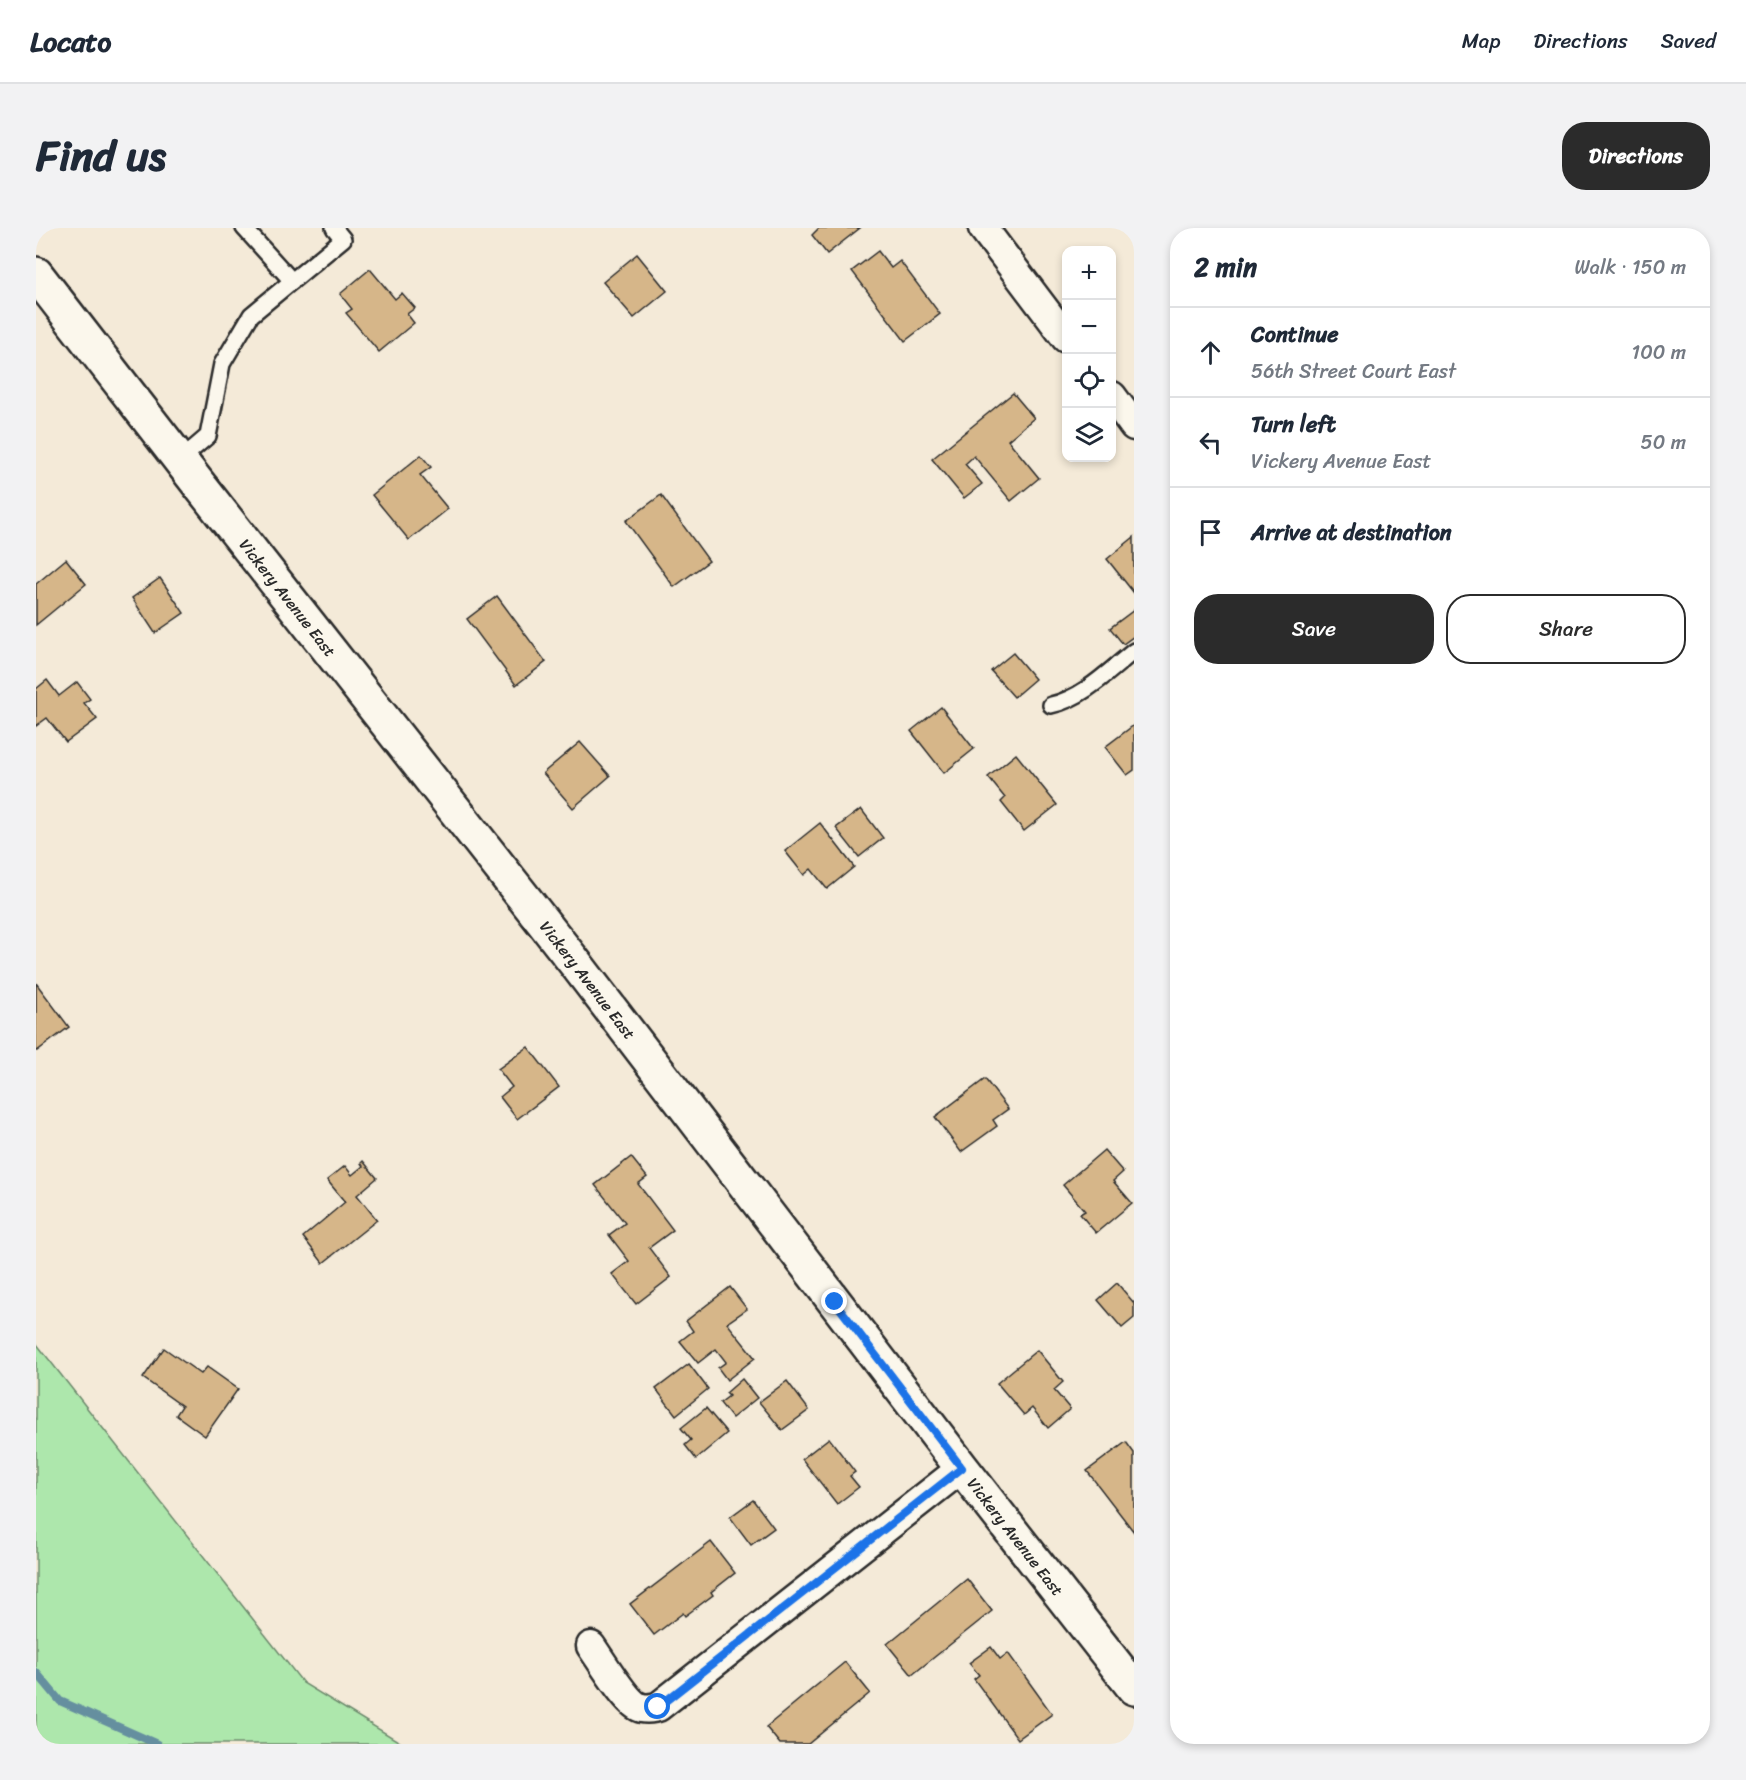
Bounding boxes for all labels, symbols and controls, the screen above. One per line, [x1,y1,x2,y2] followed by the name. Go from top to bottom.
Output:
[30,17,111,66] text: Locato
[1462,22,1500,60] text: Map
[1533,22,1628,60] text: Directions
[1661,22,1716,60] text: Saved
[36,119,166,193] text: Find us
[1562,122,1710,190] button: Directions
[1194,244,1257,290] text: 2 min
[1062,246,1116,462] map controls
[1062,246,1116,300] button: +
[1574,250,1686,285] text: Walk · 150 m
[1062,300,1116,354] button: −
[1251,315,1339,354] text: Continue
[1632,335,1686,370] text: 100 m
[1194,336,1227,369] icon: ahead
[1062,354,1116,408] button: locate
[1251,354,1456,389] text: 56th Street Court East
[1251,405,1336,444] text: Turn left
[1062,408,1116,462] button: layers
[1641,425,1686,460] text: 50 m
[1194,426,1227,459] icon: left
[1251,444,1431,479] text: Vickery Avenue East
[1251,513,1452,552] text: Arrive at destination
[1194,516,1227,549] icon: arrive
[231,532,343,664] street label: Vickery Avenue East
[1194,594,1434,664] button: Save
[1446,594,1686,664] button: Share
[532,914,643,1046] street label: Vickery Avenue East
[821,1288,847,1314] route end
[959,1471,1071,1603] street label: Vickery Avenue East
[644,1693,670,1719] route start

